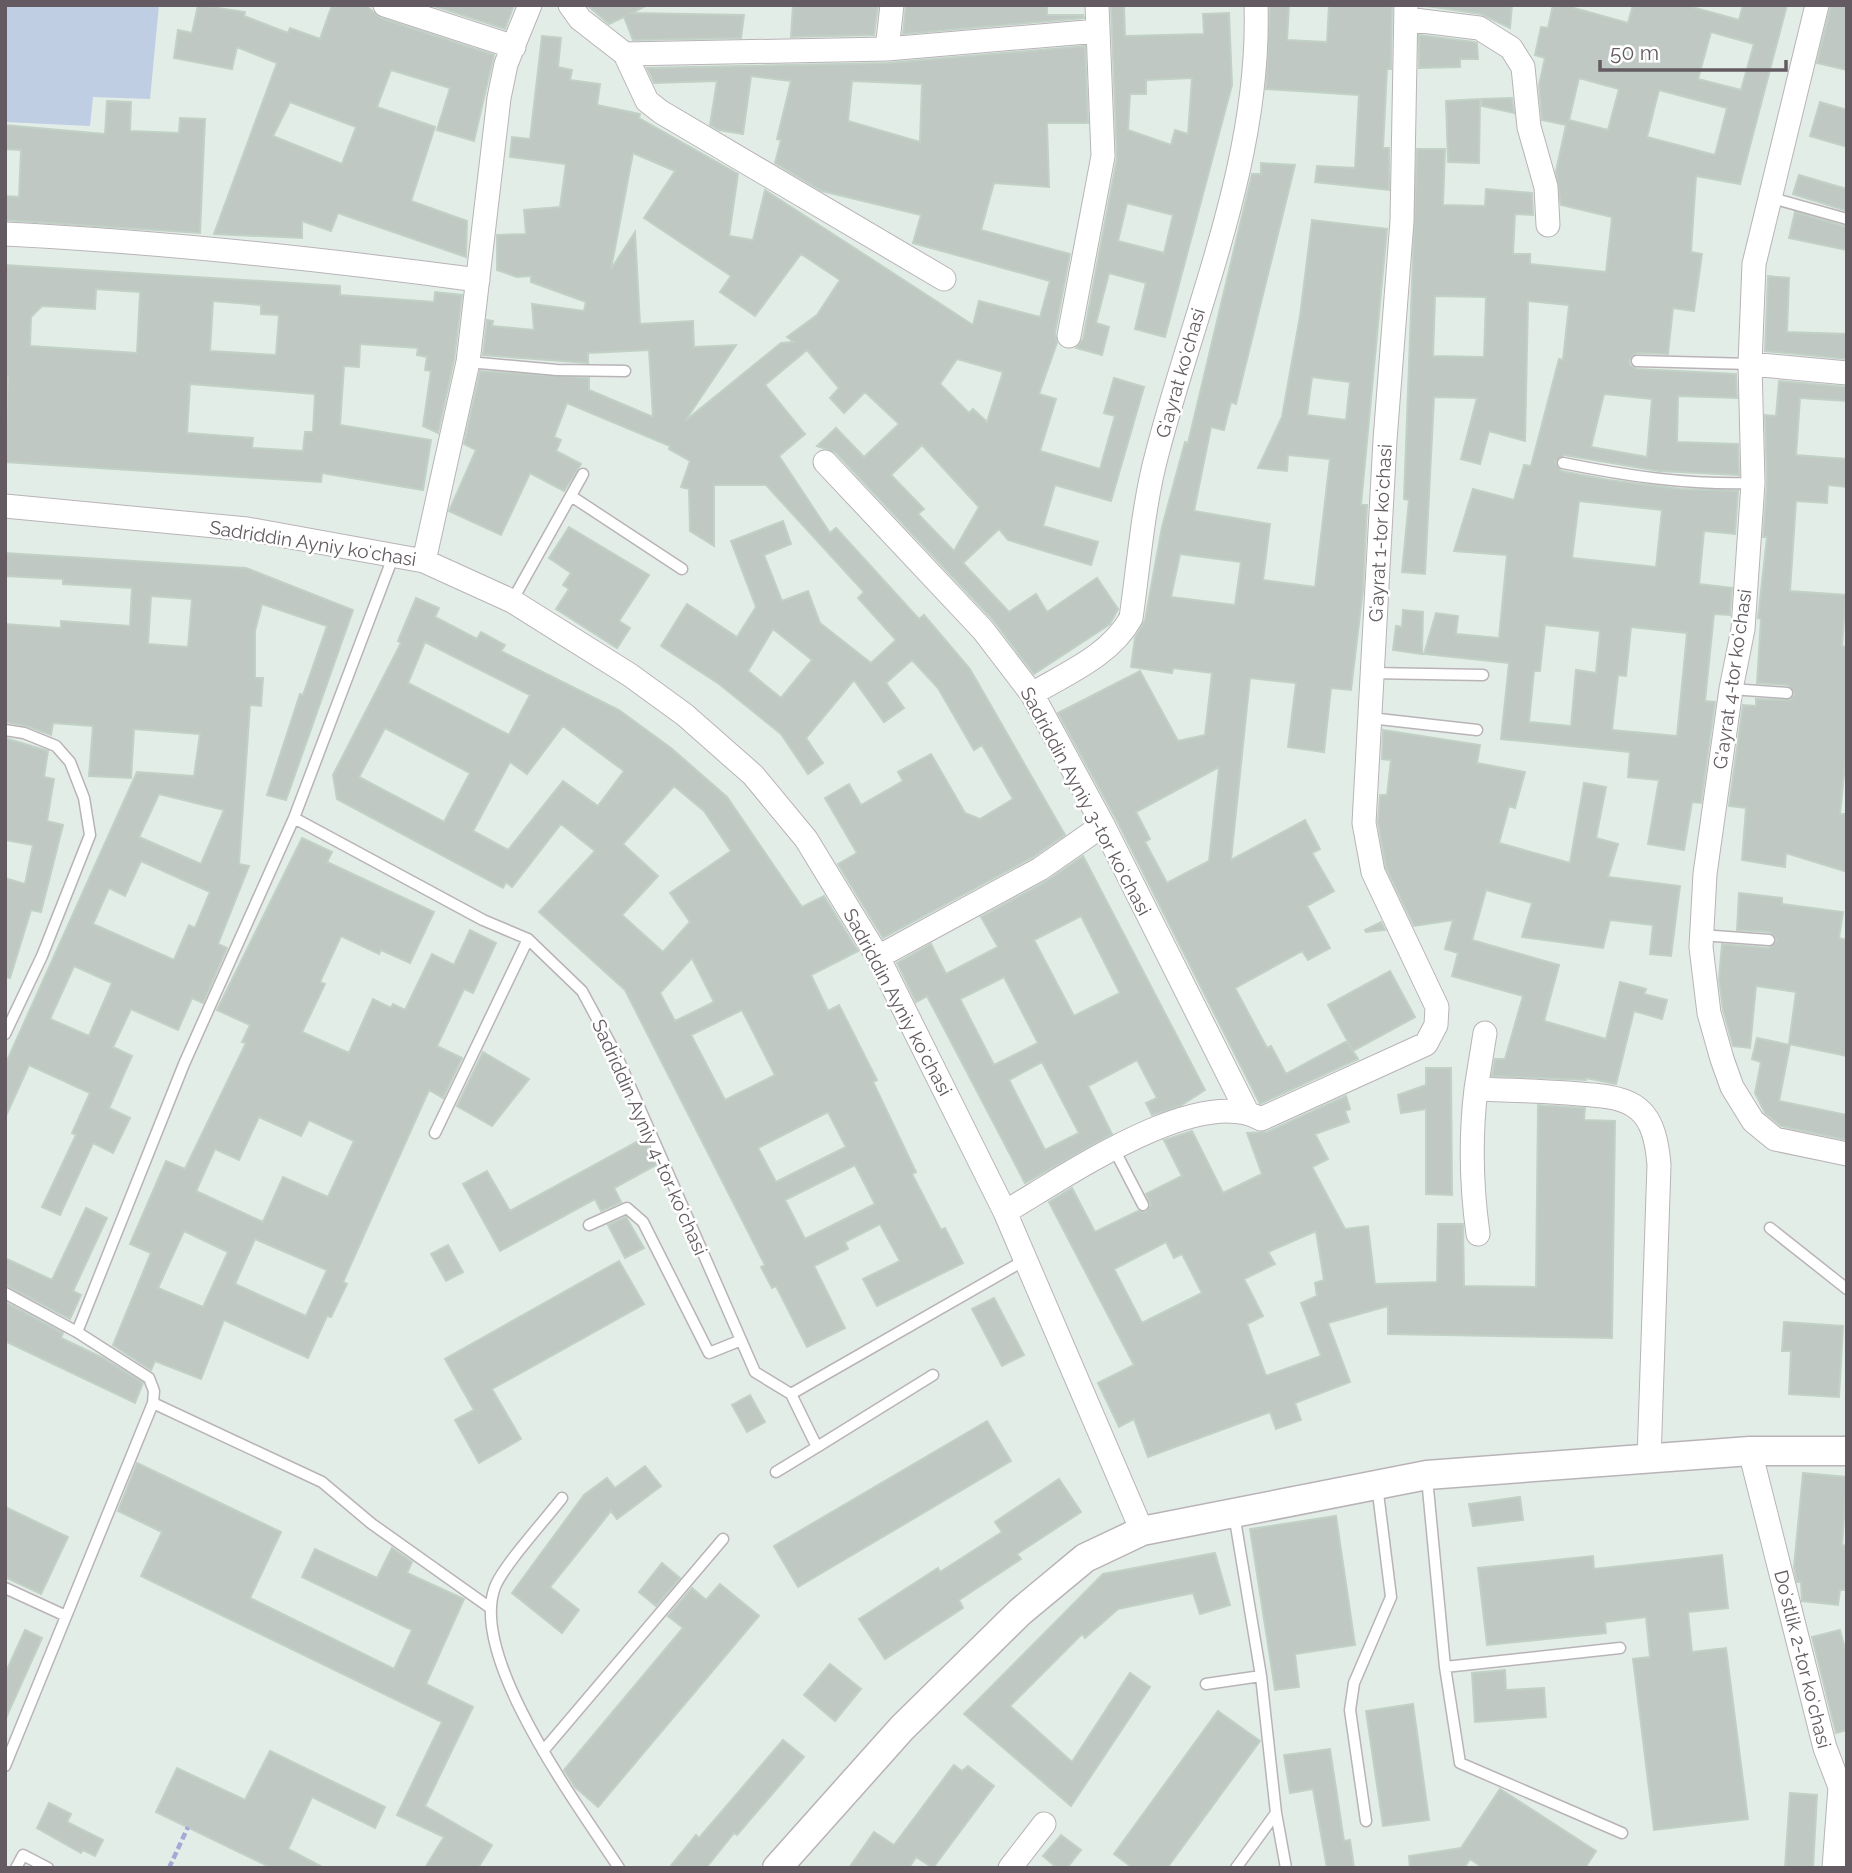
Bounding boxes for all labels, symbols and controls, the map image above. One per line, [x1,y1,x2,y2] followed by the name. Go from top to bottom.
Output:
[1600,28,1786,72] scale bar
[1610,40,1659,65] text: 50 m
[1151,306,1209,440] street label: Gʻayrat koʻchasi
[1364,443,1396,623] street label: Gʻayrat 1-tor koʻchasi
[208,516,418,570] street label: Sadriddin Ayniy koʻchasi
[1708,588,1756,770] street label: G'ayrat 4-tor koʻchasi
[1016,683,1156,919] street label: Sadriddin Ayniy 3-tor koʻchasi
[839,905,957,1099] street label: Sadriddin Ayniy koʻchasi
[588,1016,712,1258] street label: Sadriddin Ayniy 4-tor koʻchasi
[1770,1568,1836,1750] street label: Doʻstlik 2-tor koʻchasi

